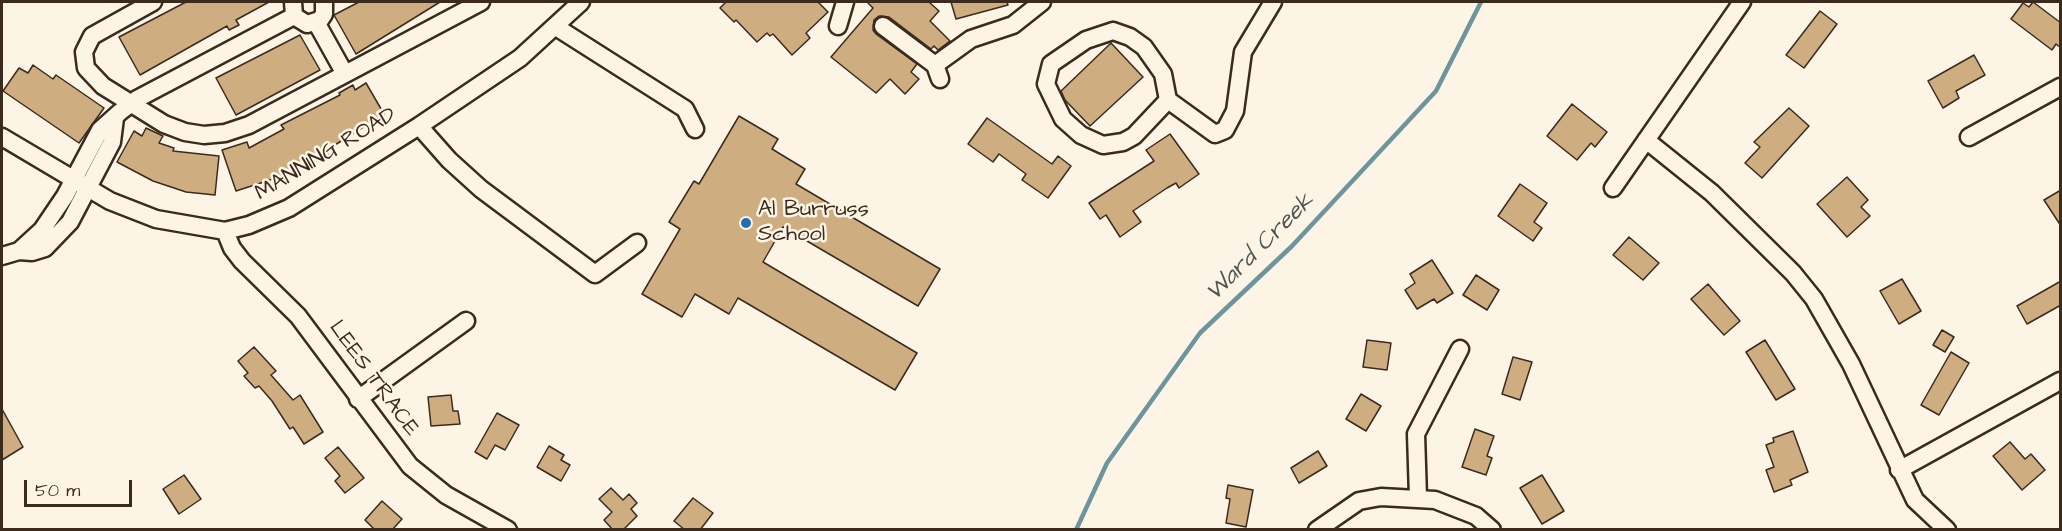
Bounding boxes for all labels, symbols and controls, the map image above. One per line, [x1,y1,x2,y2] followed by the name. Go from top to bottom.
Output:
[251,103,401,207] street label: MANNING ROAD
[1201,188,1321,308] water label: Ward Creek
[758,197,869,248] place label: Al Burruss School
[739,216,753,230] marker: Al Burruss School
[322,316,424,442] street label: LEES TRACE
[27,468,135,506] scale bar
[35,478,80,503] text: 50 m

